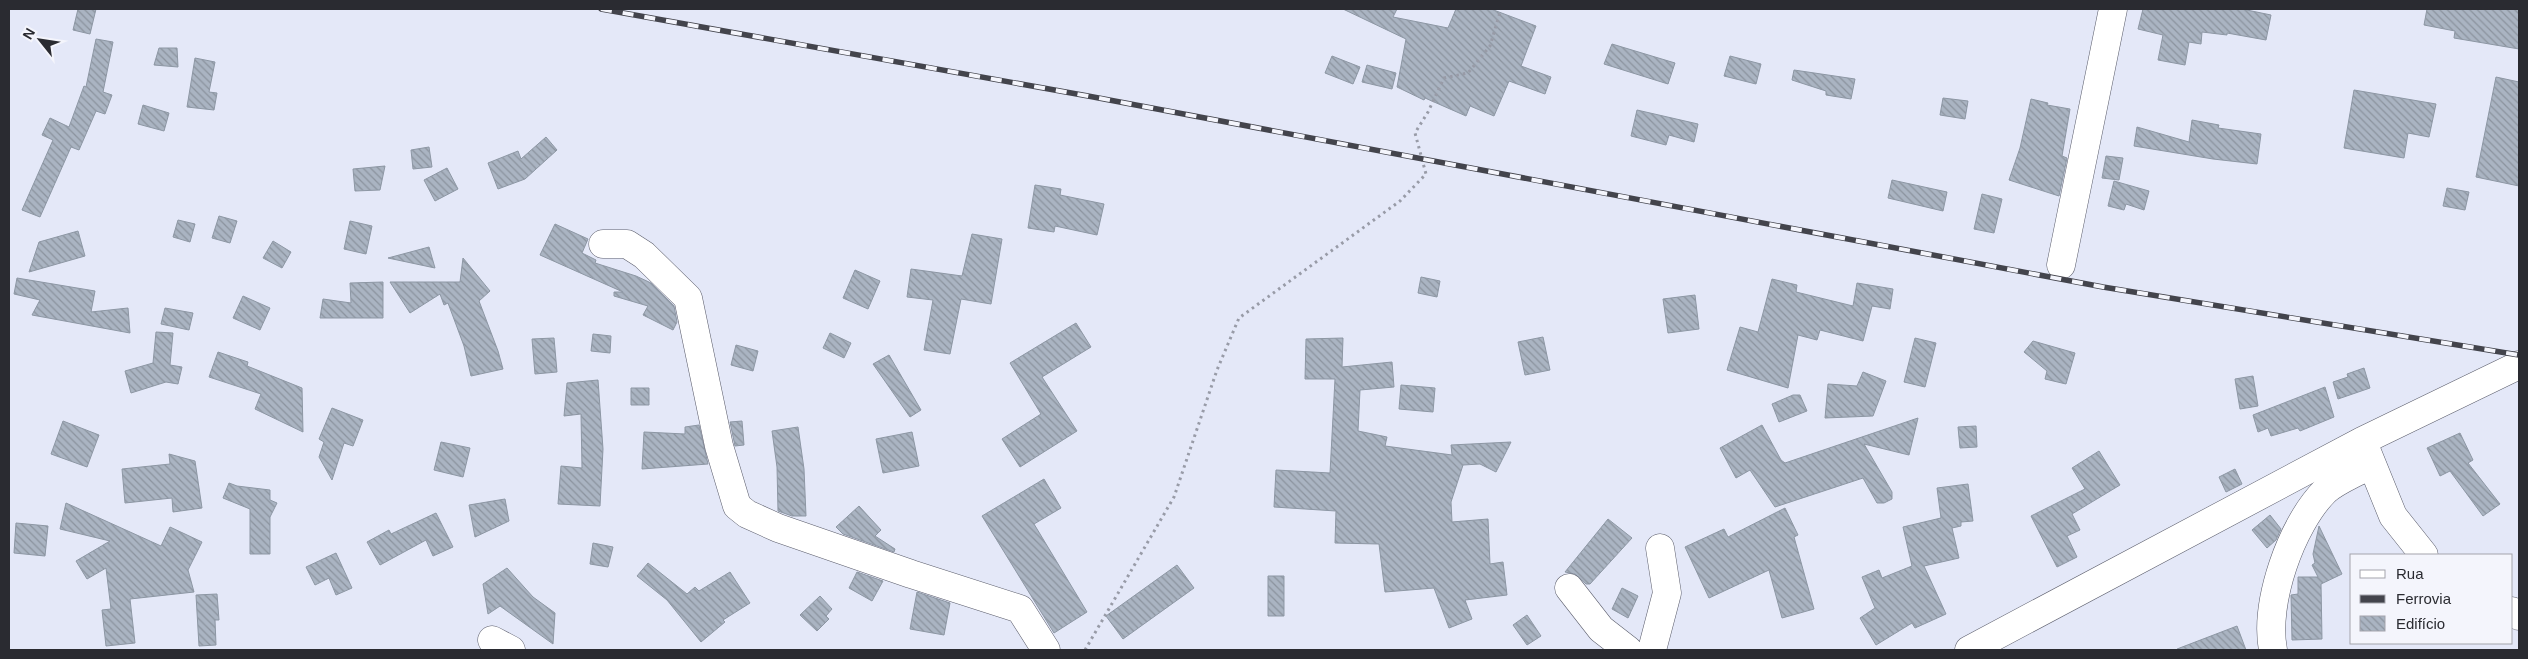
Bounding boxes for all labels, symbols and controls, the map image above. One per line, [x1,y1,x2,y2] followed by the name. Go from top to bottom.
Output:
[15,15,65,65] north arrow
[19,25,38,42] text: N
[2350,554,2513,644] legend
[2396,565,2424,582] text: Rua
[2396,590,2452,607] text: Ferrovia
[2396,615,2445,632] text: Edifício

